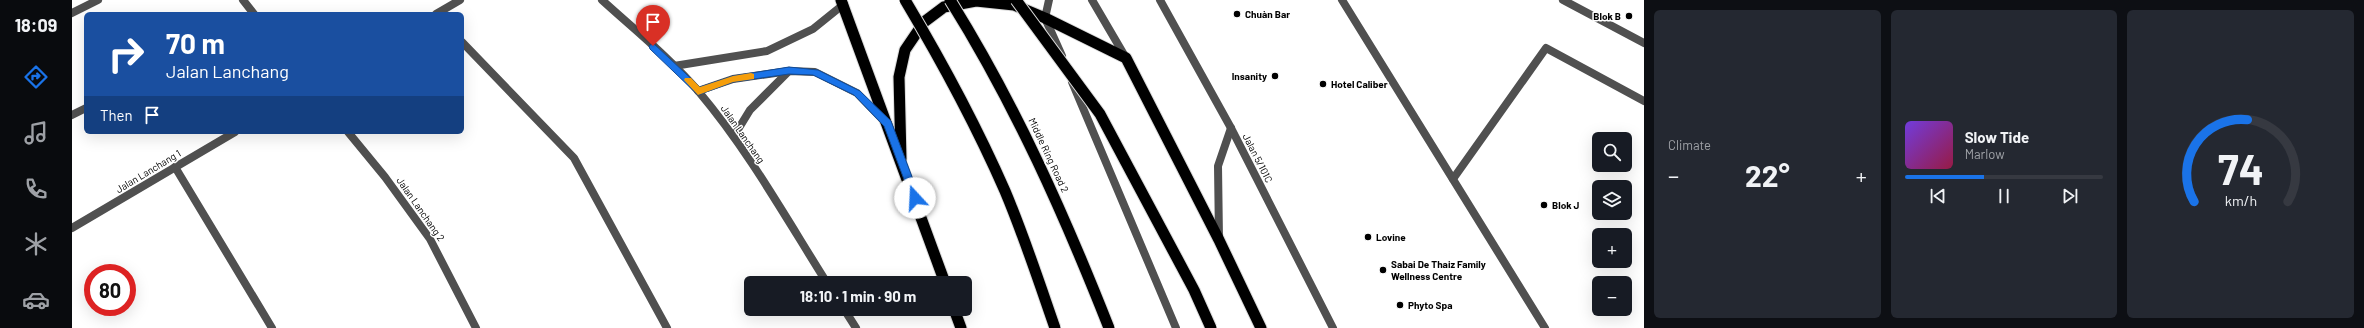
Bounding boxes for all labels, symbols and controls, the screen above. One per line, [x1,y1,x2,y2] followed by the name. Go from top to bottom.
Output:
[636,5,670,46] pin
[1245,8,1290,20] place label: Chuàn Bar
[1232,9,1242,19] marker: Chuàn Bar
[1593,10,1621,22] place label: Blok B
[642,11,664,33] icon: arrive
[1624,11,1634,21] marker: Blok B
[15,14,57,36] text: 18:09
[166,26,225,60] text: 70 m
[100,28,152,80] icon: right
[166,60,289,82] text: Jalan Lanchang
[22,63,50,91] icon: directions
[1232,70,1267,82] place label: Insanity
[1270,71,1280,81] marker: Insanity
[1331,78,1388,90] place label: Hotel Caliber
[1318,79,1328,89] marker: Hotel Caliber
[719,103,767,165] street label: Jalan Lanchang
[141,104,163,126] icon: arrive
[100,106,133,124] text: Then
[1026,116,1072,194] street label: Middle Ring Road 2
[22,119,50,147] icon: music
[1965,128,2029,146] text: Slow Tide
[1241,132,1275,184] street label: Jalan 5/101C
[1592,132,1632,316] map controls
[1592,132,1632,172] button: search
[1668,137,1711,153] text: Climate
[2218,143,2264,193] text: 74
[1965,146,2005,162] text: Marlow
[113,147,183,195] street label: Jalan Lanchang 1
[1745,157,1790,193] text: 22°
[1668,162,1679,188] text: −
[1856,162,1867,188] text: +
[22,175,50,203] icon: phone
[394,175,448,243] street label: Jalan Lanchang 2
[894,177,936,219] position arrow
[1592,180,1632,220] button: layers
[1927,185,1949,207] icon: previous
[1993,185,2015,207] icon: pause
[2059,185,2081,207] icon: next
[2224,192,2257,209] text: km/h
[1552,199,1580,211] place label: Blok J
[1539,200,1549,210] marker: Blok J
[1592,228,1632,268] button: +
[22,230,50,258] icon: climate
[1376,231,1406,243] place label: Lovine
[1363,232,1373,242] marker: Lovine
[1391,258,1486,282] place label: Sabai De Thaiz Family Wellness Centre
[84,264,136,316] speed limit sign: 80
[1378,265,1388,275] marker: Sabai De Thaiz Family Wellness Centre
[1592,276,1632,316] button: −
[22,286,50,314] icon: car
[800,287,916,305] text: 18:10 · 1 min · 90 m
[1408,299,1452,311] place label: Phyto Spa
[1395,300,1405,310] marker: Phyto Spa

